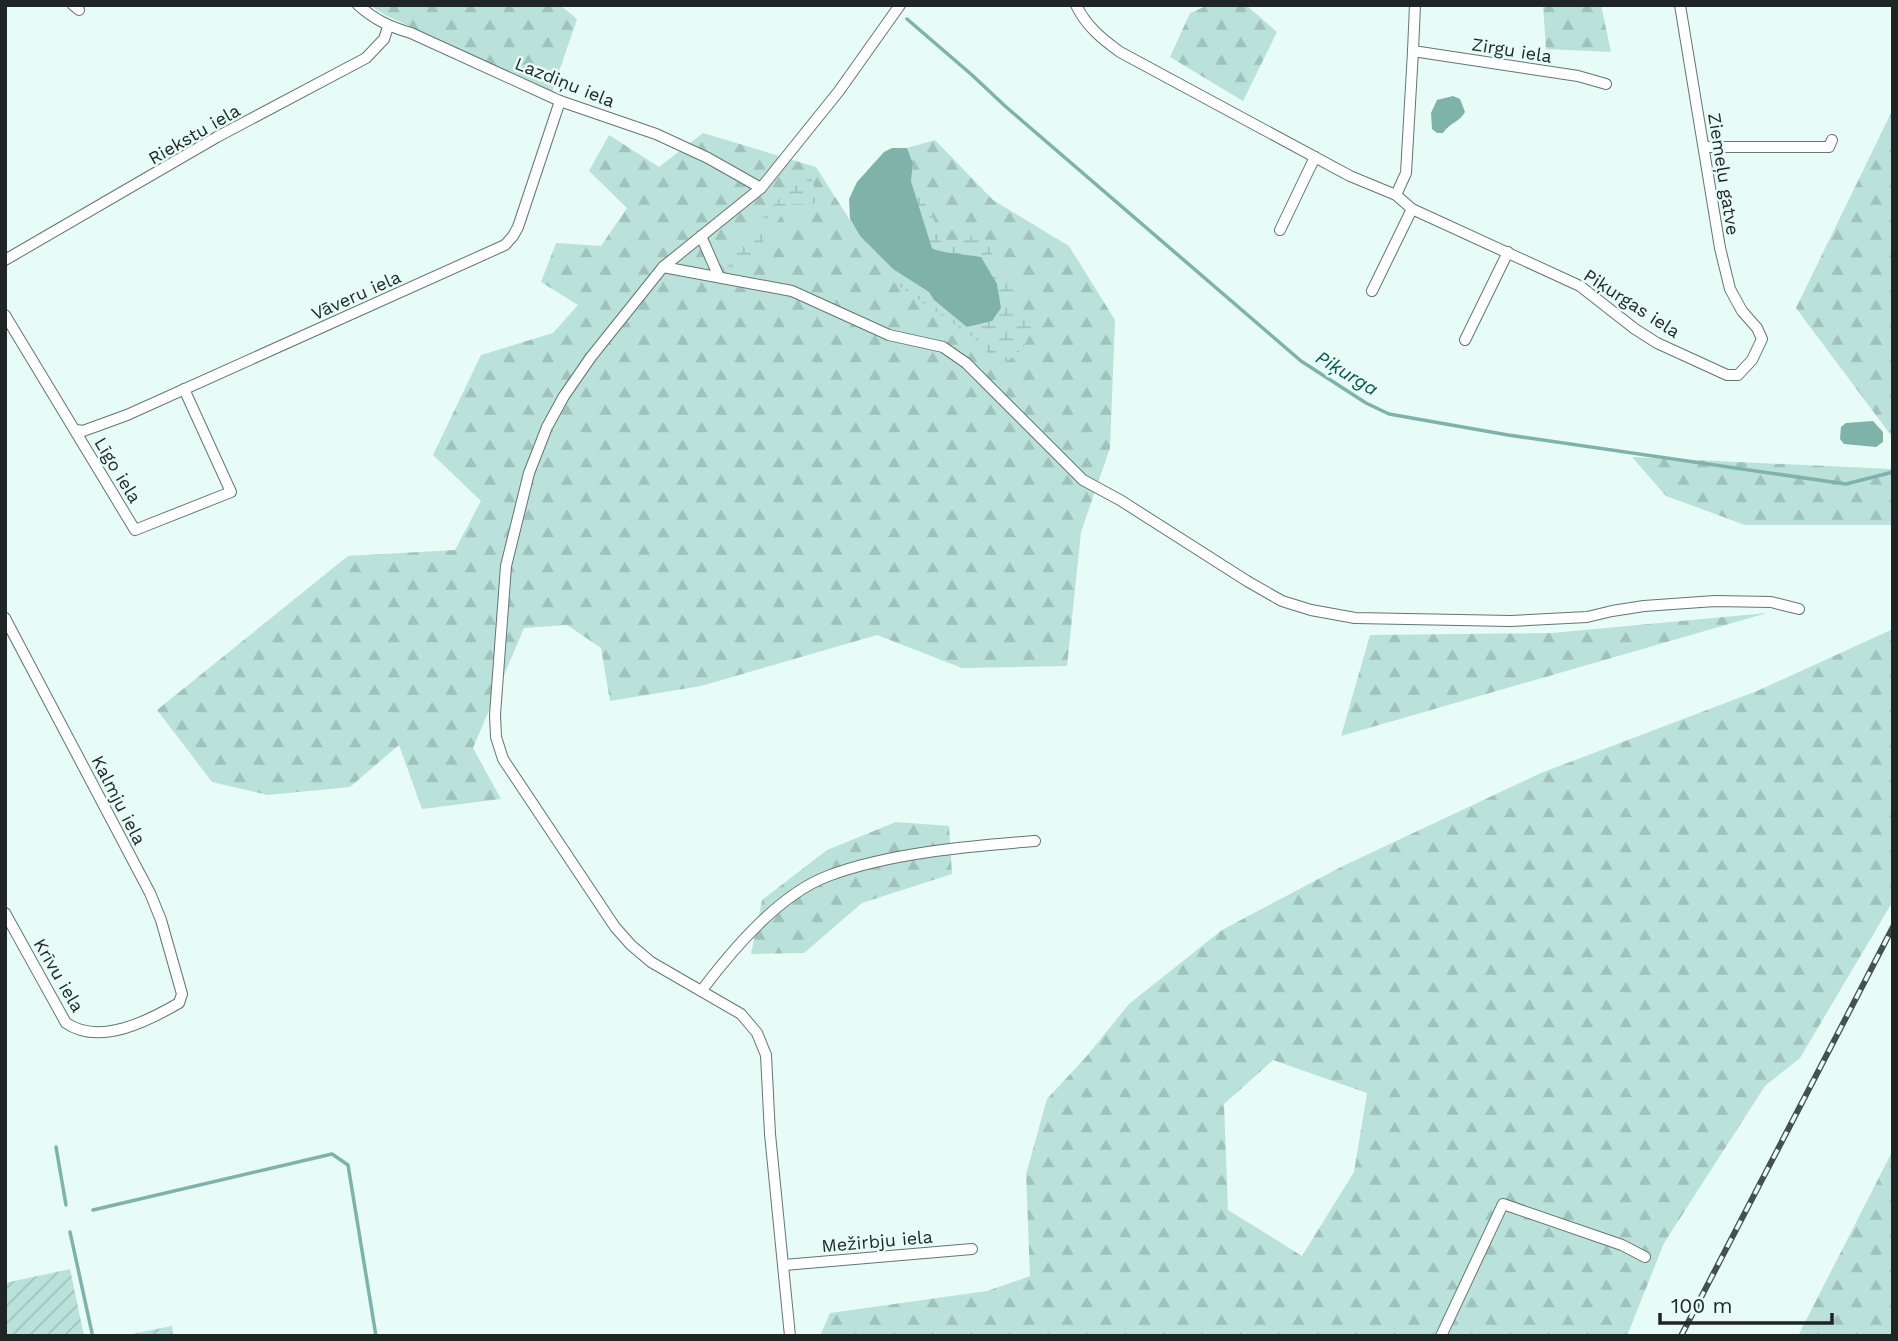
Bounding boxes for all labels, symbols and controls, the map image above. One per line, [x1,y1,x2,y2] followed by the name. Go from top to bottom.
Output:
[1470,33,1554,67] street label: Zirgu iela
[512,52,618,112] street label: Lazdiņu iela
[144,99,244,169] street label: Riekstu iela
[1704,111,1744,237] street label: Ziemeļu gatve
[1580,264,1684,342] street label: Piķurgas iela
[308,266,404,324] street label: Vāveru iela
[1312,346,1382,401] water label: Piķurga
[90,433,146,507] street label: Līgo iela
[88,752,150,848] street label: Kalmju iela
[30,934,88,1016] street label: Krīvu iela
[821,1226,933,1256] street label: Mežirbju iela
[1660,1282,1832,1326] scale bar
[1671,1293,1733,1318] text: 100 m

